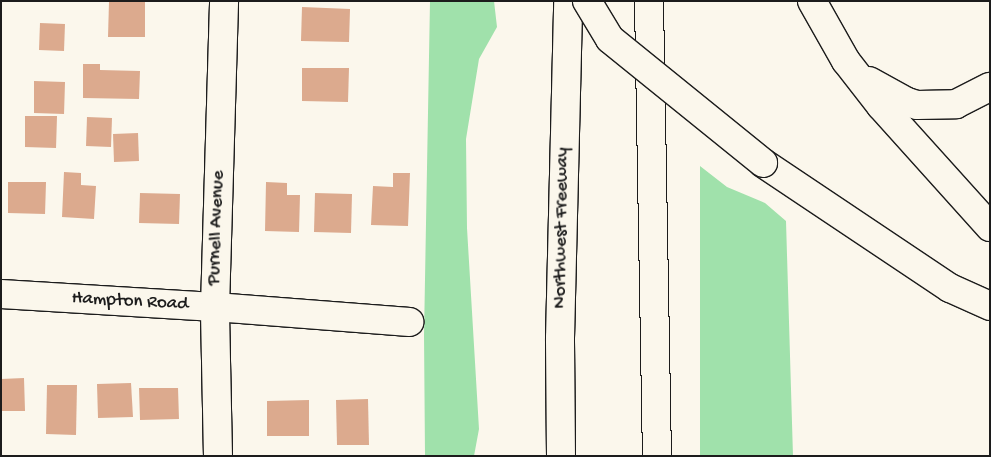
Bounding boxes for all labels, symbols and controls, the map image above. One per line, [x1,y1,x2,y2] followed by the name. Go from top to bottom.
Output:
[549,147,575,309] street label: Northwest Freeway
[204,170,230,286] street label: Purnell Avenue
[71,288,189,316] street label: Hampton Road

